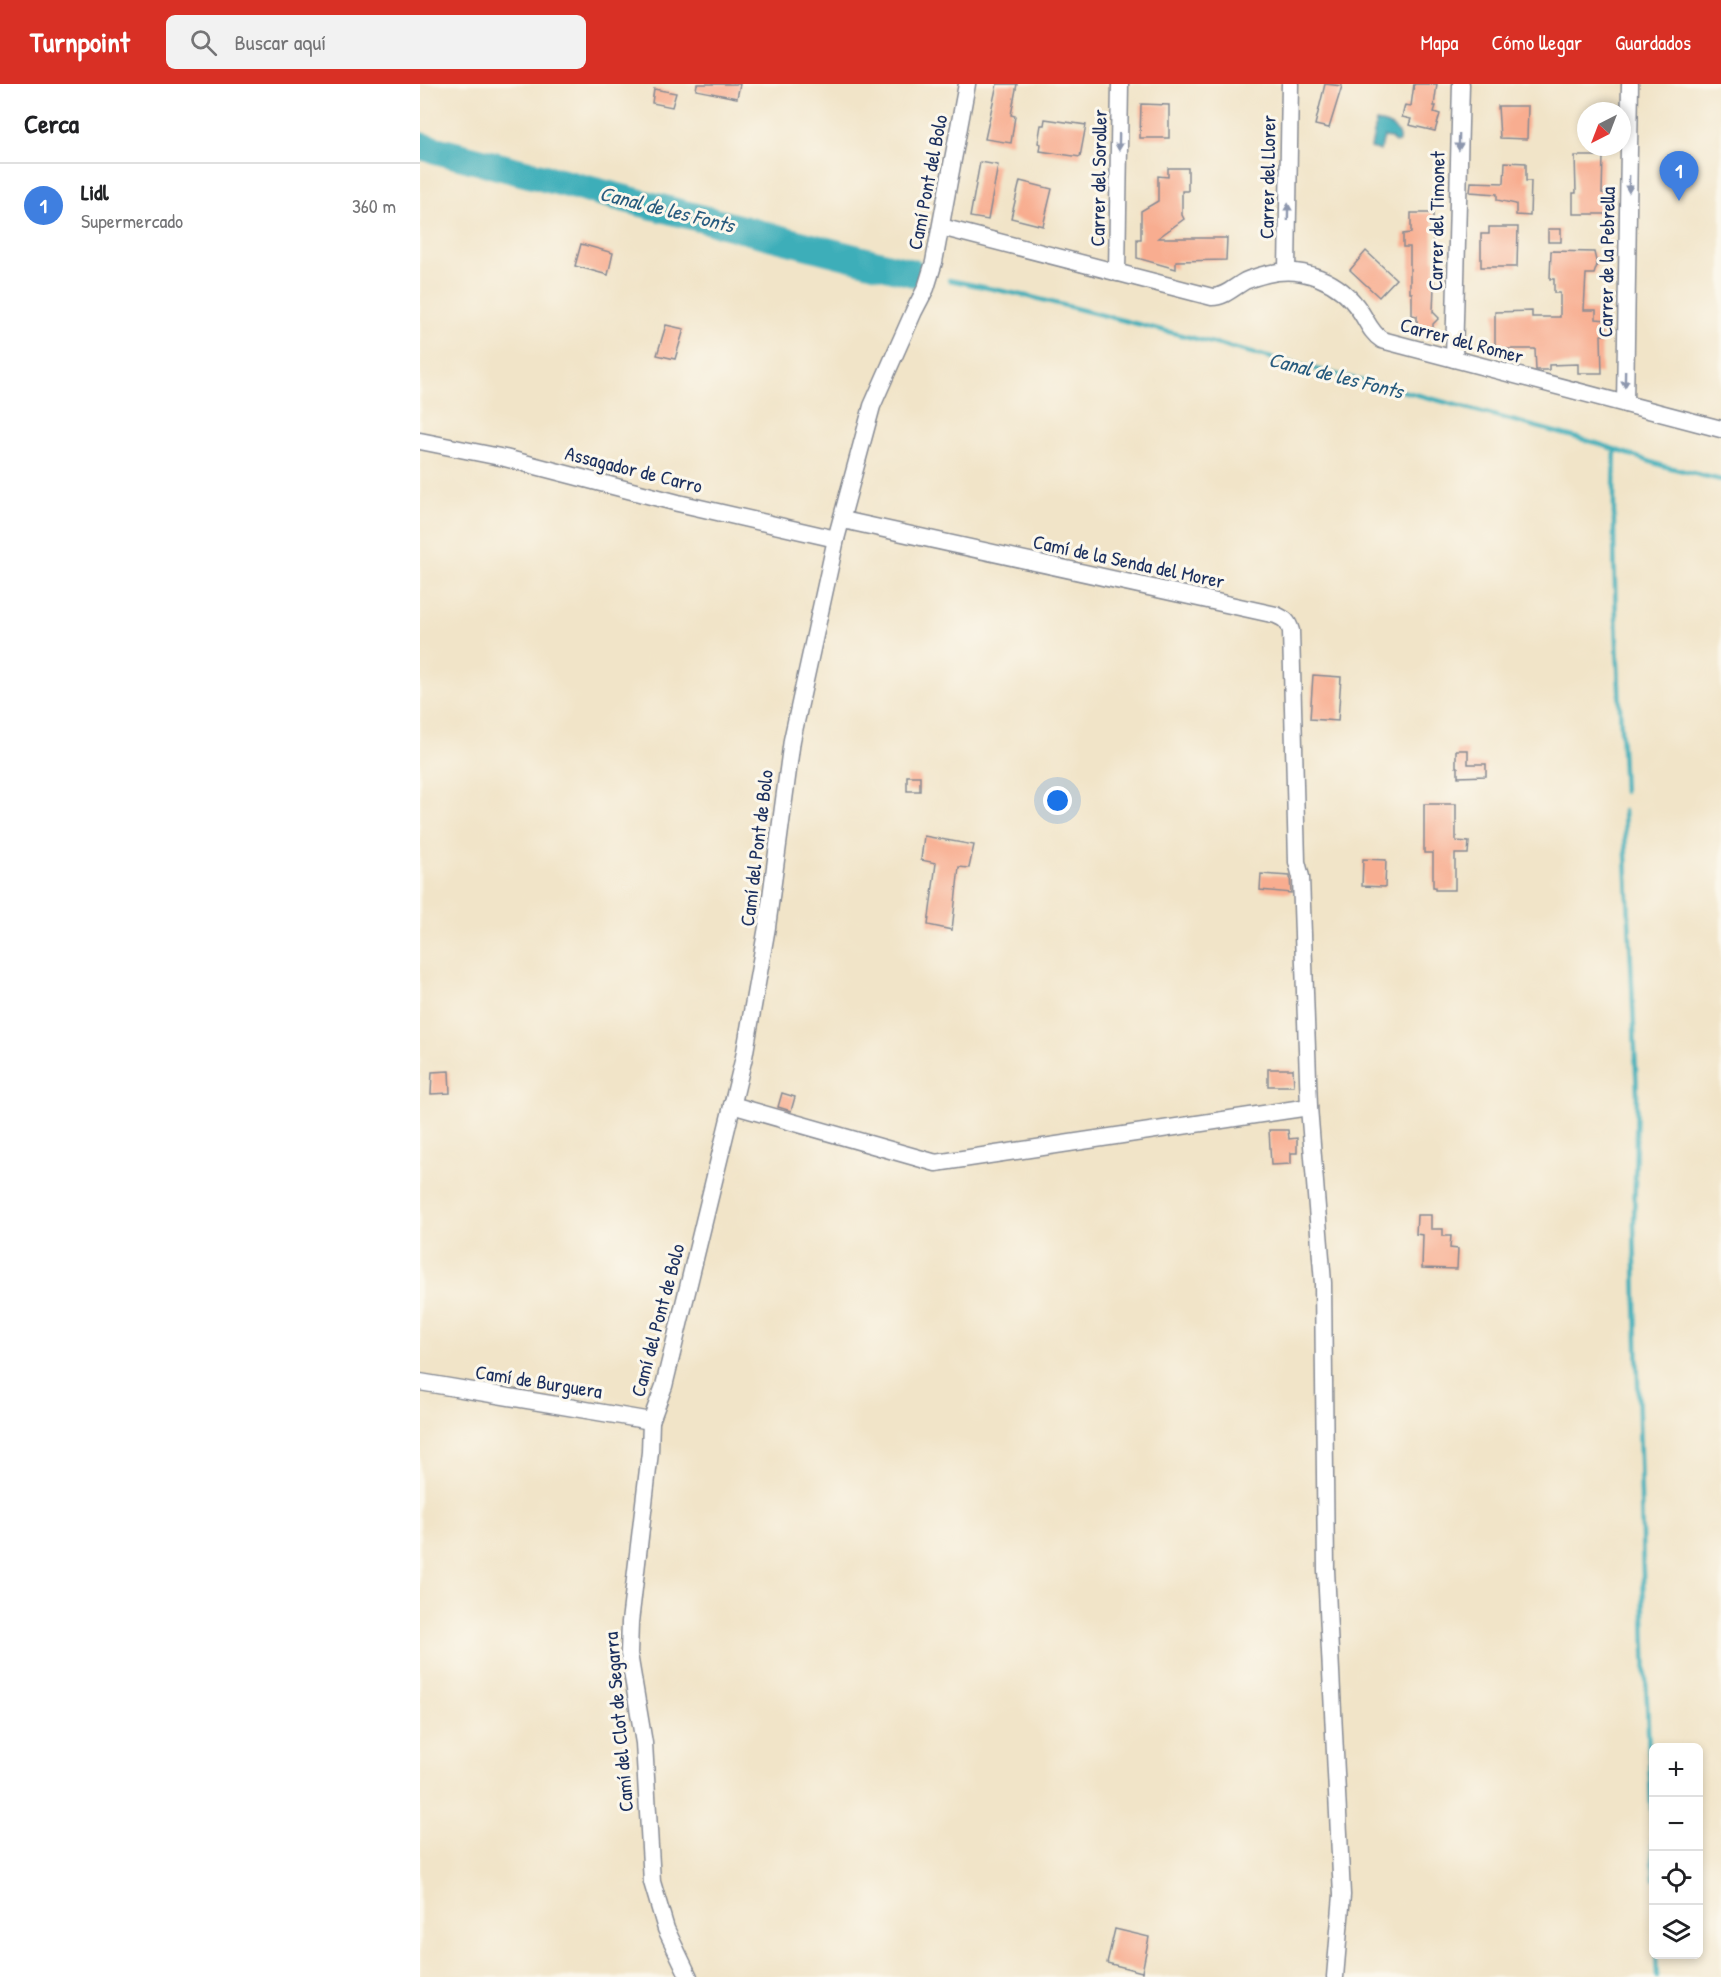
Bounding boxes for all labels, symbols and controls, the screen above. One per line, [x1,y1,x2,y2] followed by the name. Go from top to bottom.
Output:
[166,15,586,69] search box
[30,23,130,61] text: Turnpoint
[187,26,220,59] icon: search
[235,27,326,57] text: Buscar aquí
[1420,28,1458,57] text: Mapa
[1491,28,1582,57] text: Cómo llegar
[1615,28,1691,57] text: Guardados
[1577,102,1631,156] north arrow
[24,106,79,141] text: Cerca
[1083,109,1113,247] street label: Carrer del Soroller
[901,112,953,252] street label: Camí Pont del Bolo
[1252,114,1282,239] street label: Carrer del Llorer
[1114,133,1124,152] one-way arrow
[1454,133,1464,152] one-way arrow
[1421,150,1451,291] street label: Carrer del Timonet
[1660,152,1698,201] pin: 1
[1624,175,1633,194] one-way arrow
[81,177,109,207] text: Lidl
[597,178,739,240] water label: Canal de les Fonts
[1591,186,1621,337] street label: Carrer de la Pebrella
[40,192,47,219] text: 1
[352,192,396,219] text: 360 m
[1283,202,1293,221] one-way arrow
[81,207,183,234] text: Supermercado
[1397,311,1527,369] street label: Carrer del Romer
[1266,344,1408,406] water label: Canal de les Fonts
[1620,370,1630,389] one-way arrow
[563,439,705,499] street label: Assagador de Carro
[1031,528,1227,595] street label: Camí de la Senda del Morer
[733,768,779,928] street label: Camí del Pont de Bolo
[1043,786,1072,815] your location
[624,1241,690,1399] street label: Camí del Pont de Bolo
[474,1358,605,1404] street label: Camí de Burguera
[597,1631,639,1813] street label: Camí del Clot de Segarra
[1649,1743,1703,1959] map controls
[1649,1743,1703,1797] button: +
[1649,1797,1703,1851] button: −
[1649,1851,1703,1905] button: locate
[1649,1905,1703,1959] button: layers

